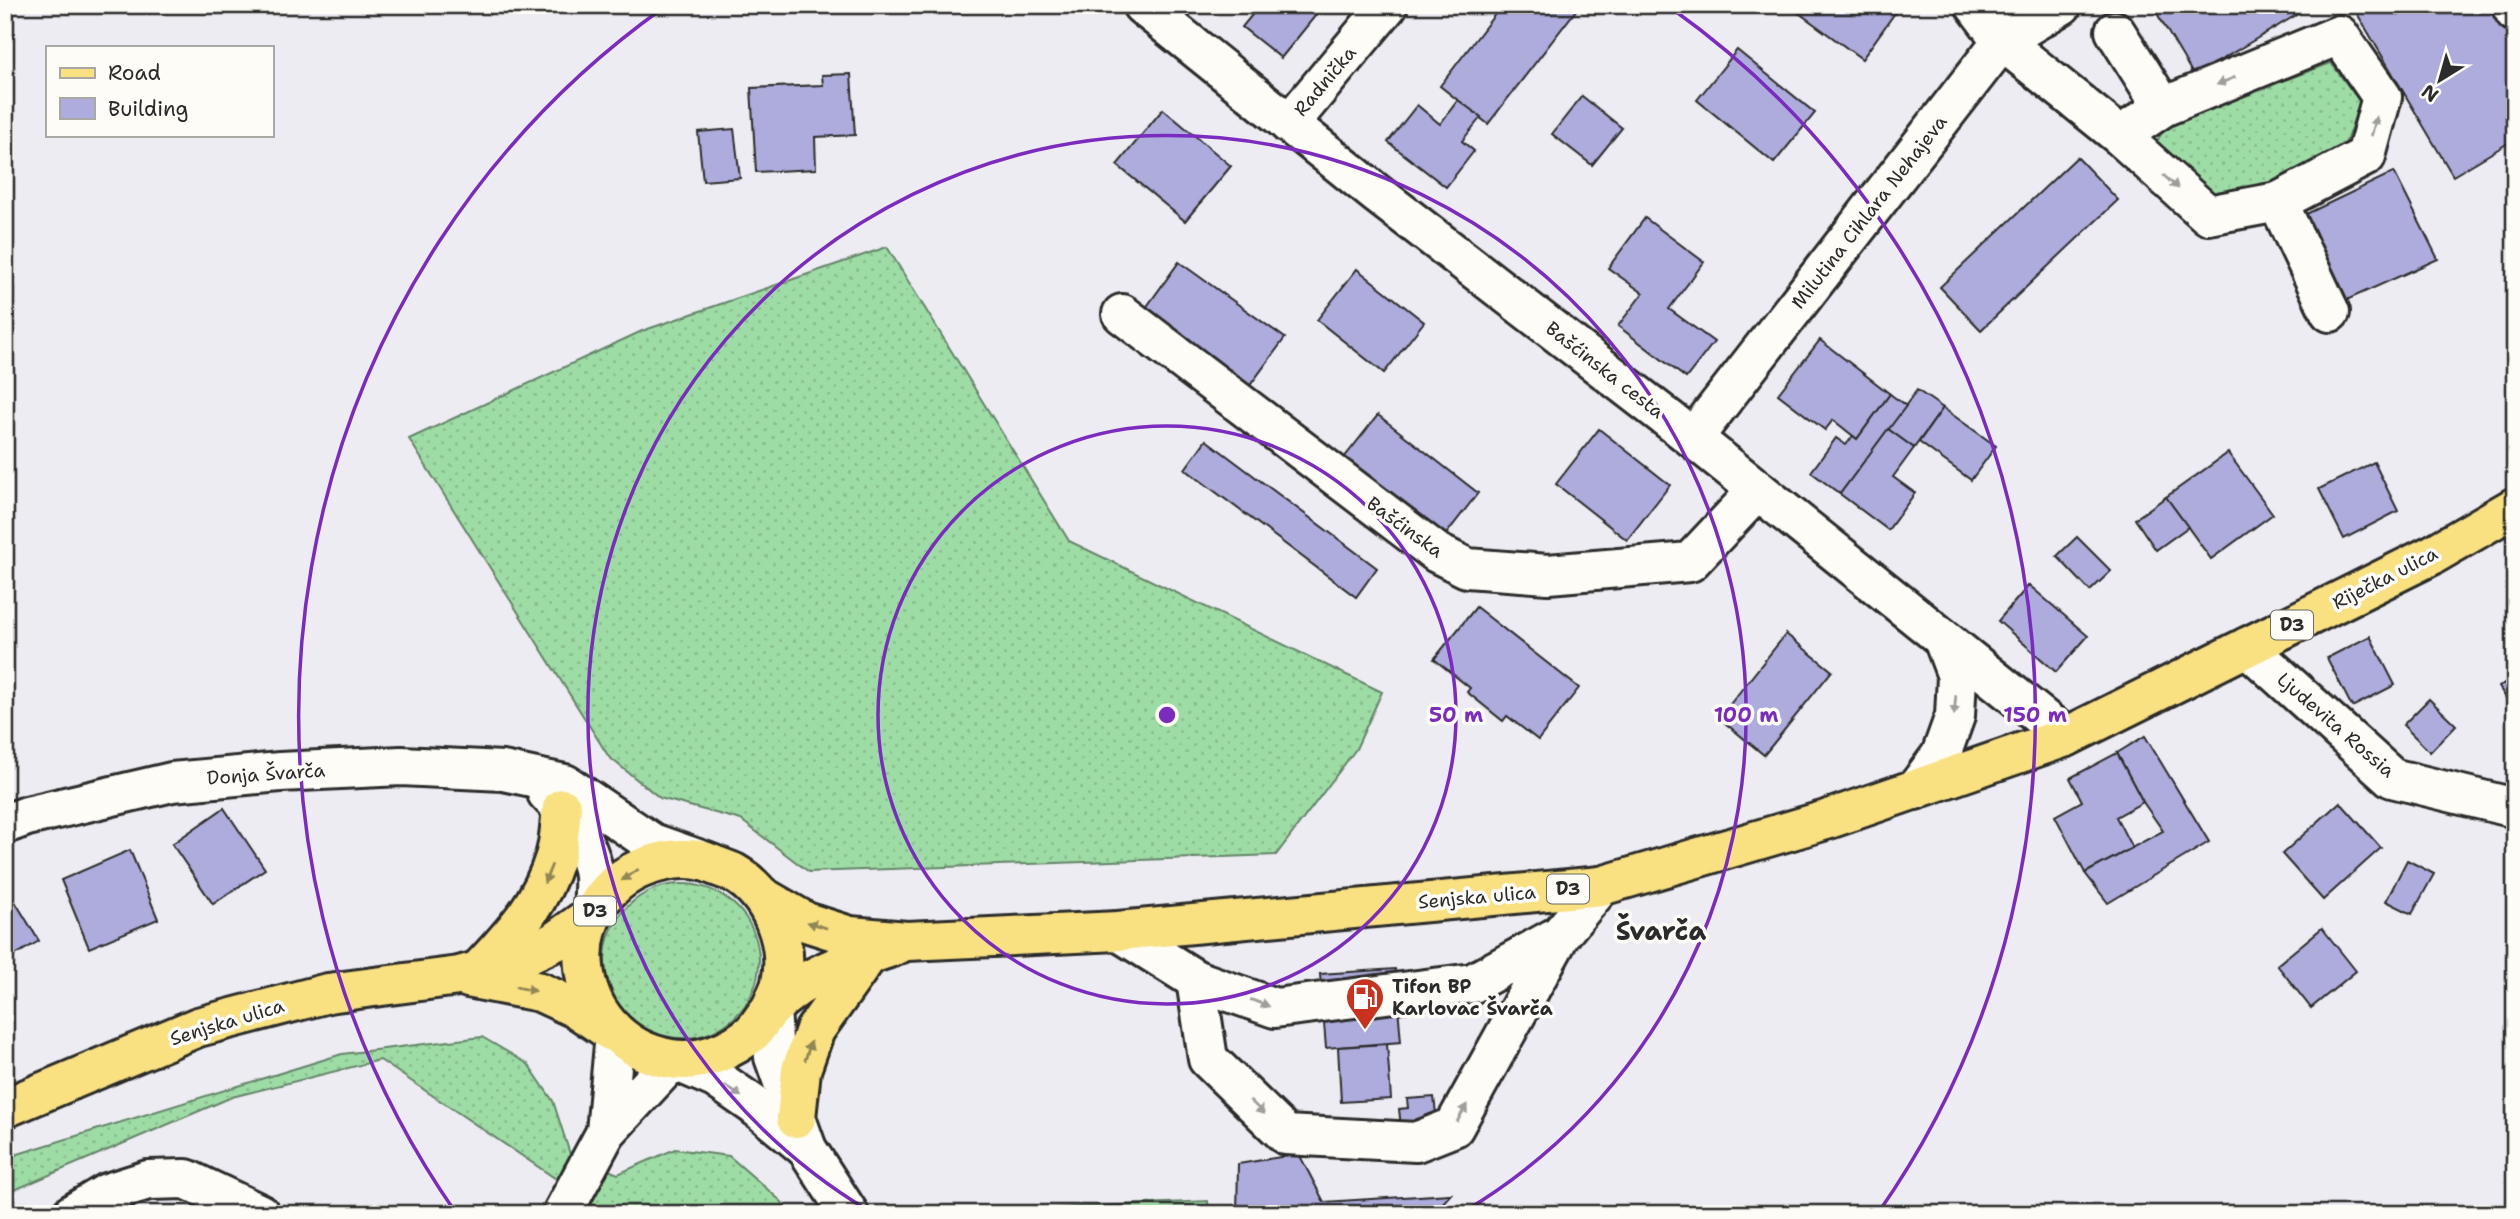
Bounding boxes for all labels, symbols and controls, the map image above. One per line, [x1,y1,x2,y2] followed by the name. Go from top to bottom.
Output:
[1288,41,1362,121] street label: Radnička
[46,46,273,136] legend
[2404,46,2474,116] north arrow
[108,59,161,87] text: Road
[2216,75,2236,87] one-way arrow
[2417,79,2444,108] text: N
[108,95,188,123] text: Building
[1786,110,1953,314] street label: Milutina Cihlara Nehajeva
[2369,114,2380,136] one-way arrow
[2162,173,2179,189] one-way arrow
[1541,316,1669,424] street label: Bašćinska cesta
[1362,491,1448,563] street label: Bašćinska
[2328,541,2442,615] street label: Riječka ulica
[2271,610,2313,640] road number: D3
[2272,667,2400,783] street label: Ljudevita Rossia
[1949,694,1960,716] one-way arrow
[1429,701,1483,729] text: 50 m
[1714,701,1778,729] text: 100 m
[2003,701,2067,729] text: 150 m
[1155,703,1179,727] centre of rings
[206,756,326,791] street label: Donja Švarča
[542,864,553,885] one-way arrow
[620,868,639,881] one-way arrow
[1547,874,1589,904] road number: D3
[1417,879,1537,915] street label: Senjska ulica
[574,896,616,926] road number: D3
[1616,913,1706,948] district label: Švarča
[806,920,827,930] one-way arrow
[1392,974,1553,1021] place label: Tifon BP Karlovac Švarča
[1344,976,1386,1031] fuel station icon: Tifon BP Karlovac Švarča
[515,984,537,995] one-way arrow
[167,993,287,1051] street label: Senjska ulica
[1250,998,1271,1009] one-way arrow
[803,1040,813,1061] one-way arrow
[724,1084,742,1098] one-way arrow
[1248,1098,1265,1114] one-way arrow
[1456,1103,1468,1123] one-way arrow

